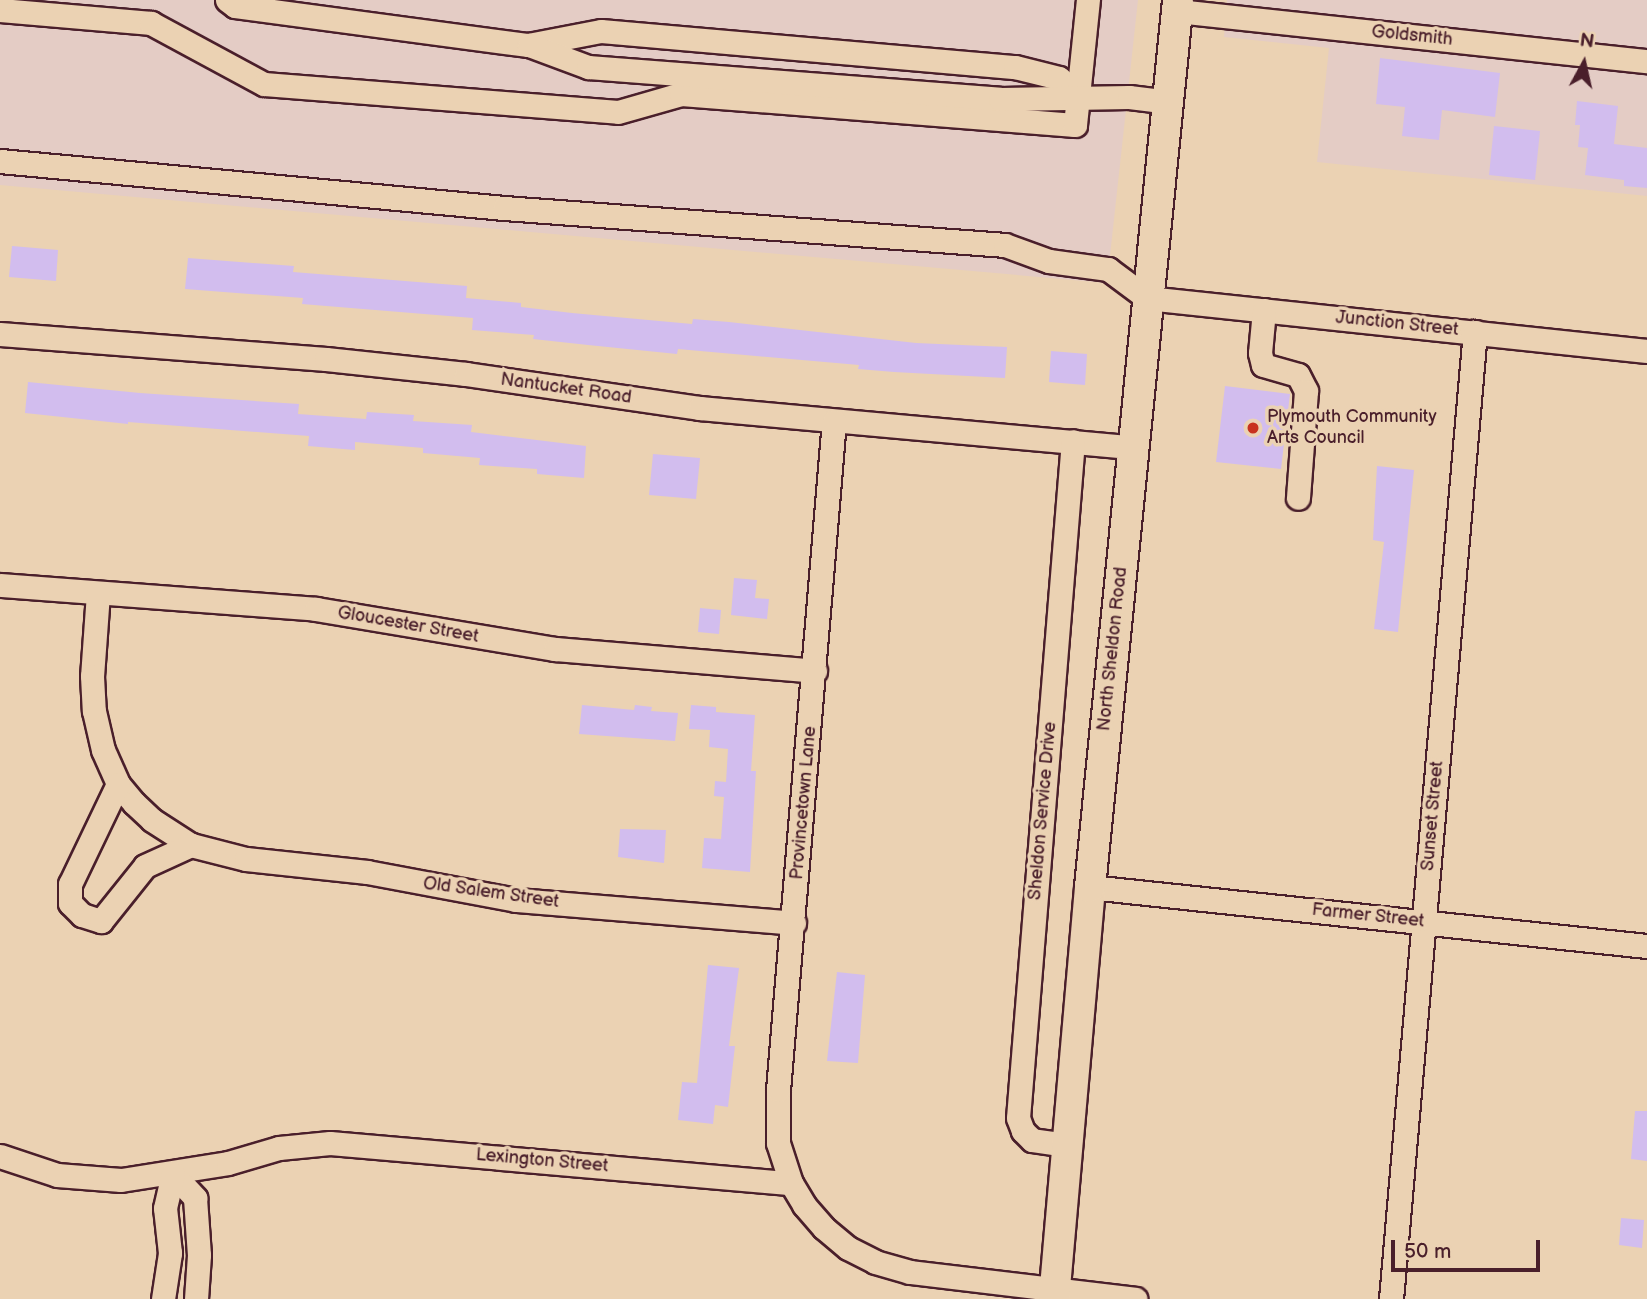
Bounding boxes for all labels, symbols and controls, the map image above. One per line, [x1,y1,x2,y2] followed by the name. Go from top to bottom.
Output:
[1370,21,1454,51] street label: Goldsmith
[1549,28,1619,98] north arrow
[1578,29,1596,54] text: N
[1334,307,1460,341] street label: Junction Street
[499,369,633,409] street label: Nantucket Road
[1267,407,1437,450] place label: Plymouth Community Arts Council
[1245,420,1261,436] marker: Plymouth Community Arts Council
[1094,566,1132,732] street label: North Sheldon Road
[336,602,480,648] street label: Gloucester Street
[1024,721,1062,901] street label: Sheldon Service Drive
[787,725,821,881] street label: Provincetown Lane
[1417,760,1449,872] street label: Sunset Street
[421,873,561,913] street label: Old Salem Street
[1311,899,1425,933] street label: Farmer Street
[475,1144,609,1178] street label: Lexington Street
[1395,1226,1544,1270] scale bar
[1404,1239,1451,1264] text: 50 m

